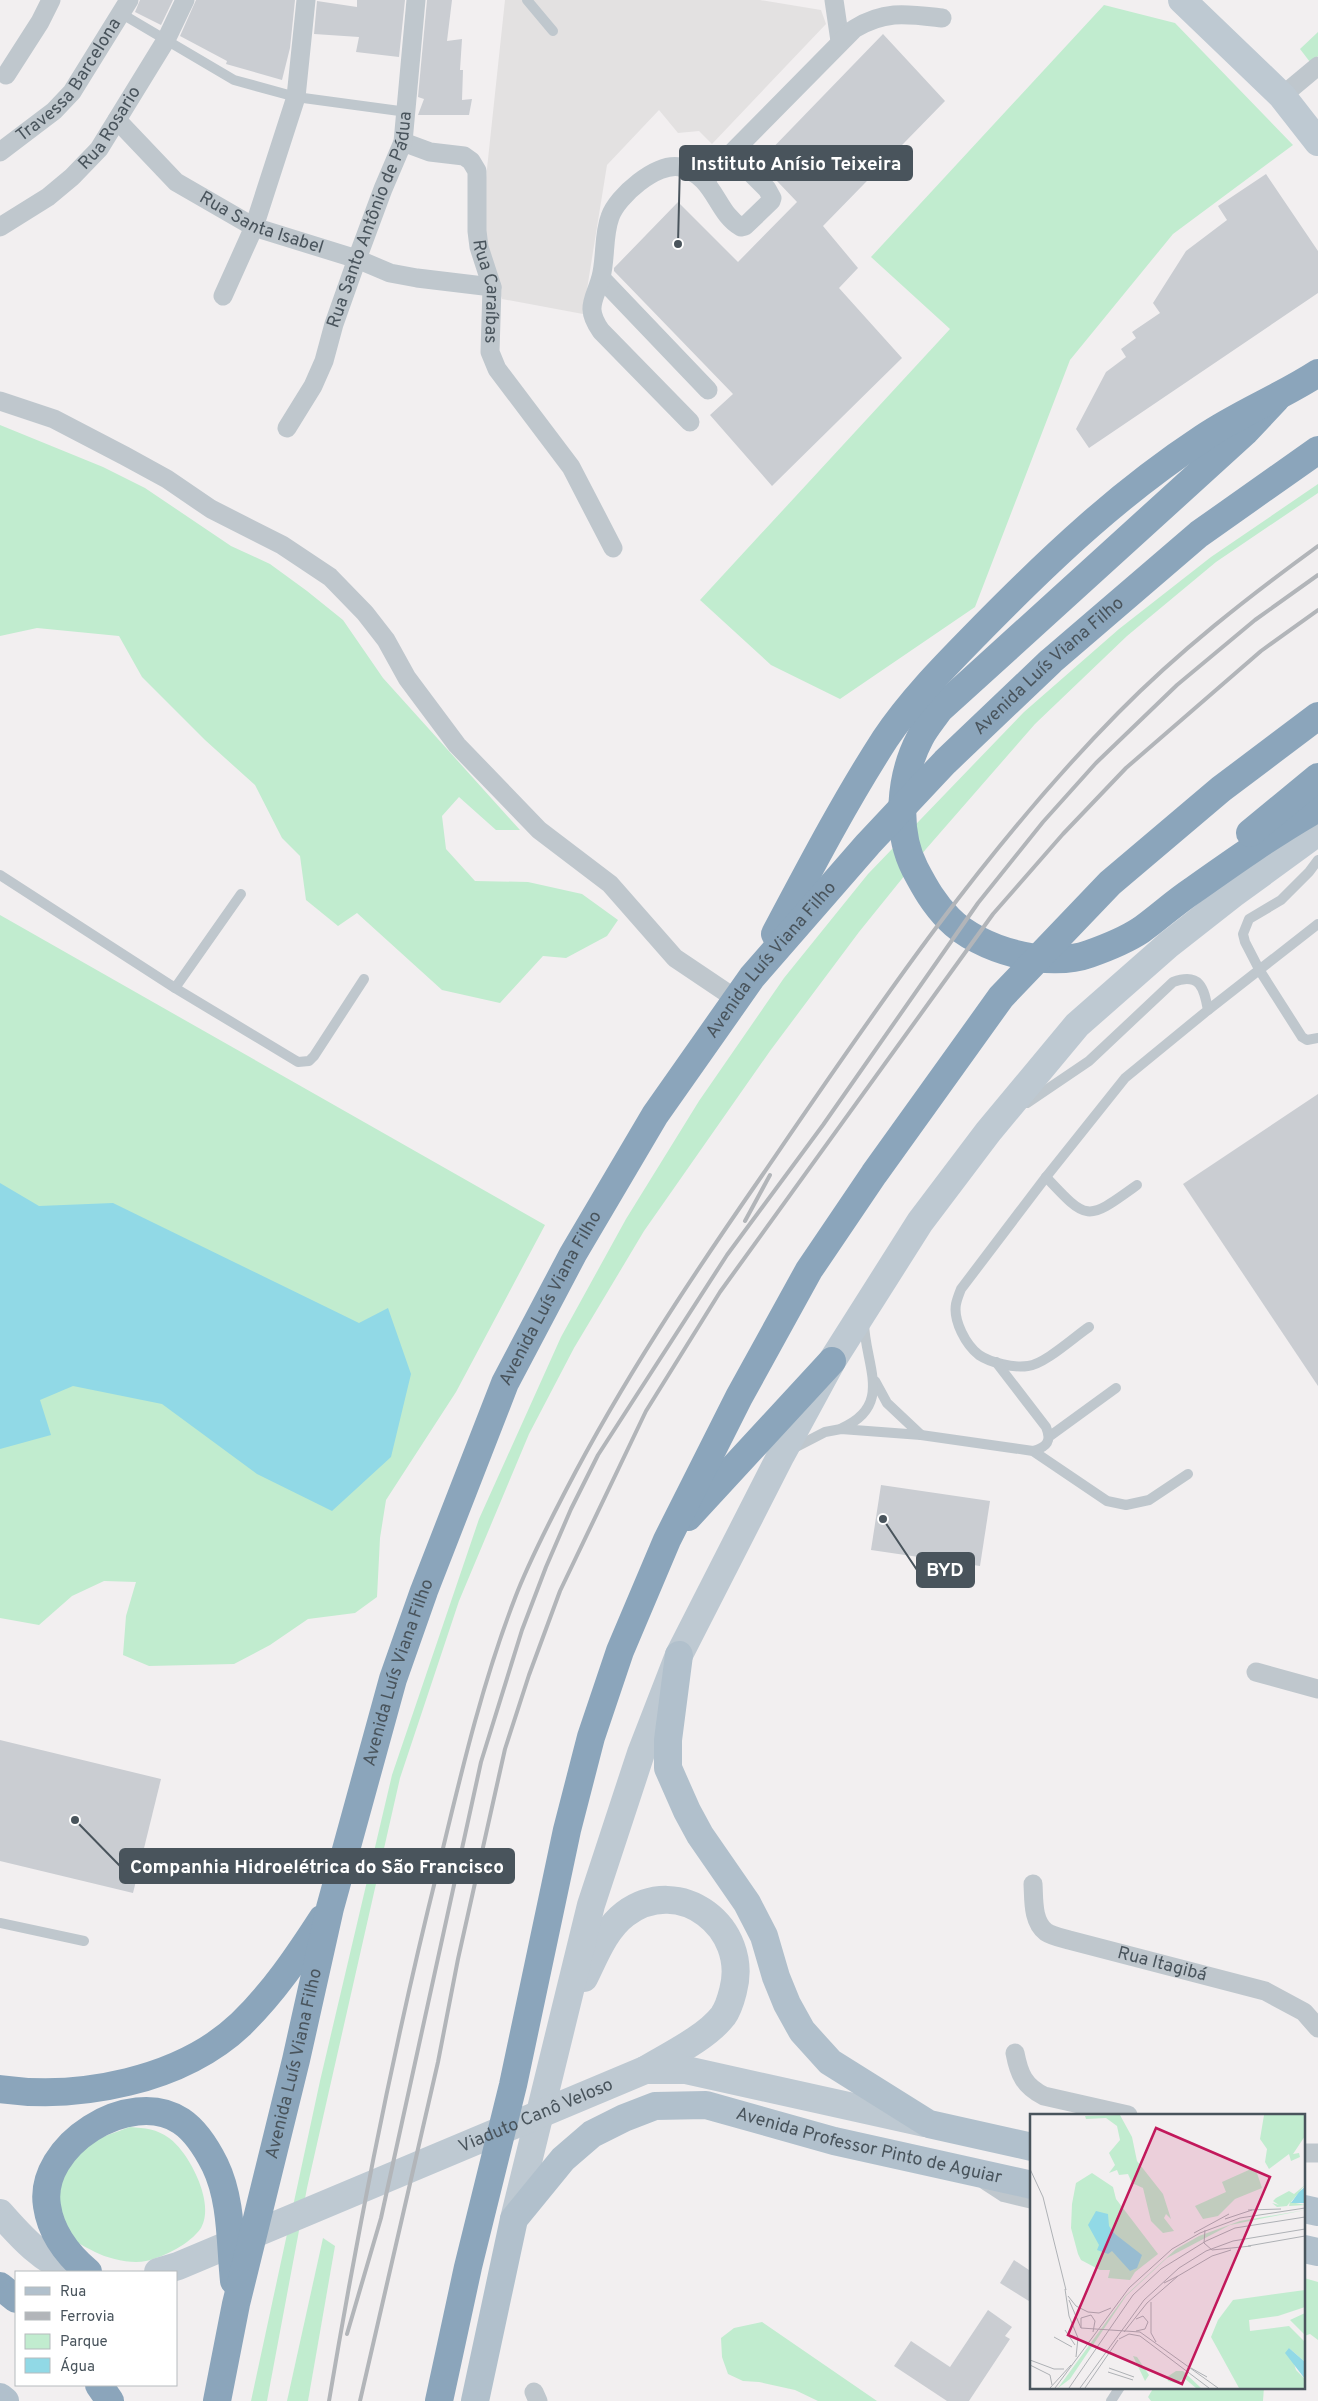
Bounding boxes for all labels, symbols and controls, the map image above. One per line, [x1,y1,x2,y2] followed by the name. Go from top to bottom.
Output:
[12,14,126,147] street label: Travessa Barcelona
[73,82,146,175] street label: Rua Rosario
[322,110,417,331] street label: Rua Santo Antônio de Pádua
[680,146,912,180] callout: Instituto Anísio Teixeira
[691,153,901,177] text: Instituto Anísio Teixeira
[195,186,326,259] street label: Rua Santa Isabel
[467,238,504,344] street label: Rua Caraíbas
[969,592,1129,740] street label: Avenida Luís Viana Filho
[701,877,841,1043] street label: Avenida Luís Viana Filho
[494,1207,607,1390] street label: Avenida Luís Viana Filho
[917,1553,974,1587] callout: BYD
[926,1559,964,1583] text: BYD
[358,1576,439,1769] street label: Avenida Luís Viana Filho
[120,1849,514,1883] callout: Companhia Hidroelétrica do São Francisco
[130,1856,504,1880] text: Companhia Hidroelétrica do São Francisco
[1115,1942,1209,1987] street label: Rua Itagibá
[261,1966,328,2162] street label: Avenida Luís Viana Filho
[455,2073,617,2158] street label: Viaduto Canô Veloso
[733,2102,1004,2189] street label: Avenida Professor Pinto de Aguiar
[1030,2114,1306,2388] inset map
[15,2271,178,2386] legend
[60,2283,86,2302] text: Rua
[60,2308,114,2327] text: Ferrovia
[60,2333,108,2352] text: Parque
[60,2357,95,2377] text: Água

